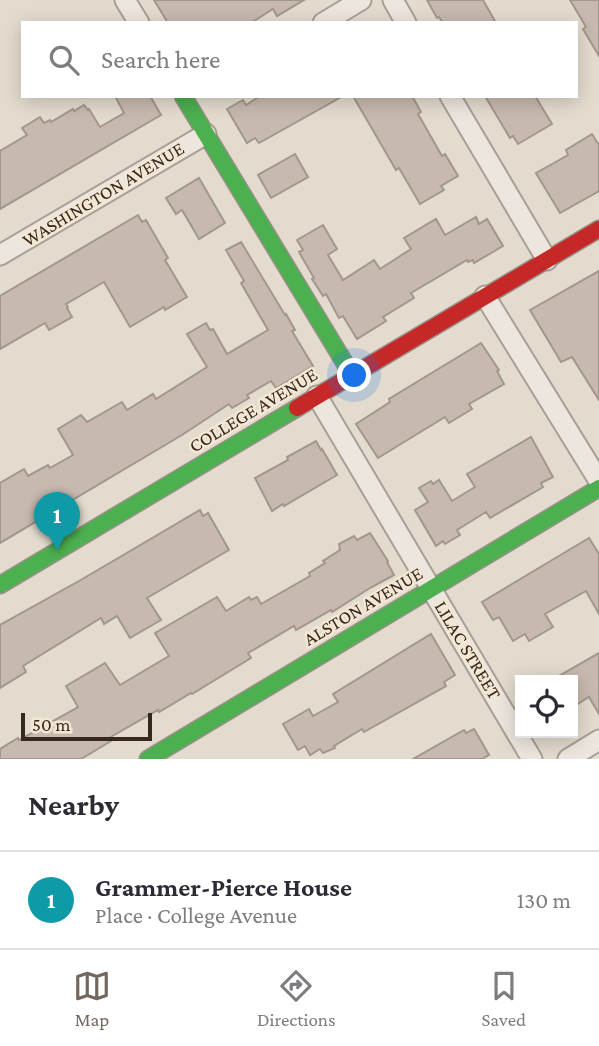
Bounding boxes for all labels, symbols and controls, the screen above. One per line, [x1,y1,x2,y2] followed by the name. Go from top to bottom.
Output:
[21,21,578,98] search box
[45,41,83,79] icon: search
[101,45,220,74] text: Search here
[18,137,188,251] street label: WASHINGTON AVENUE
[337,358,371,392] your location
[185,363,321,457] street label: COLLEGE AVENUE
[34,492,80,550] pin: 1
[300,562,426,650] street label: ALSTON AVENUE
[430,597,506,703] street label: LILAC STREET
[515,675,578,738] map controls
[515,675,578,738] button: locate
[21,710,152,742] scale bar
[32,714,71,735] text: 50 m
[28,788,119,821] text: Nearby
[95,873,352,902] text: Grammer-Pierce House
[47,887,55,913] text: 1
[517,887,571,913] text: 130 m
[95,902,297,928] text: Place · College Avenue
[73,967,111,1030] tab: Map
[257,967,336,1030] tab: Directions
[481,967,526,1030] tab: Saved

